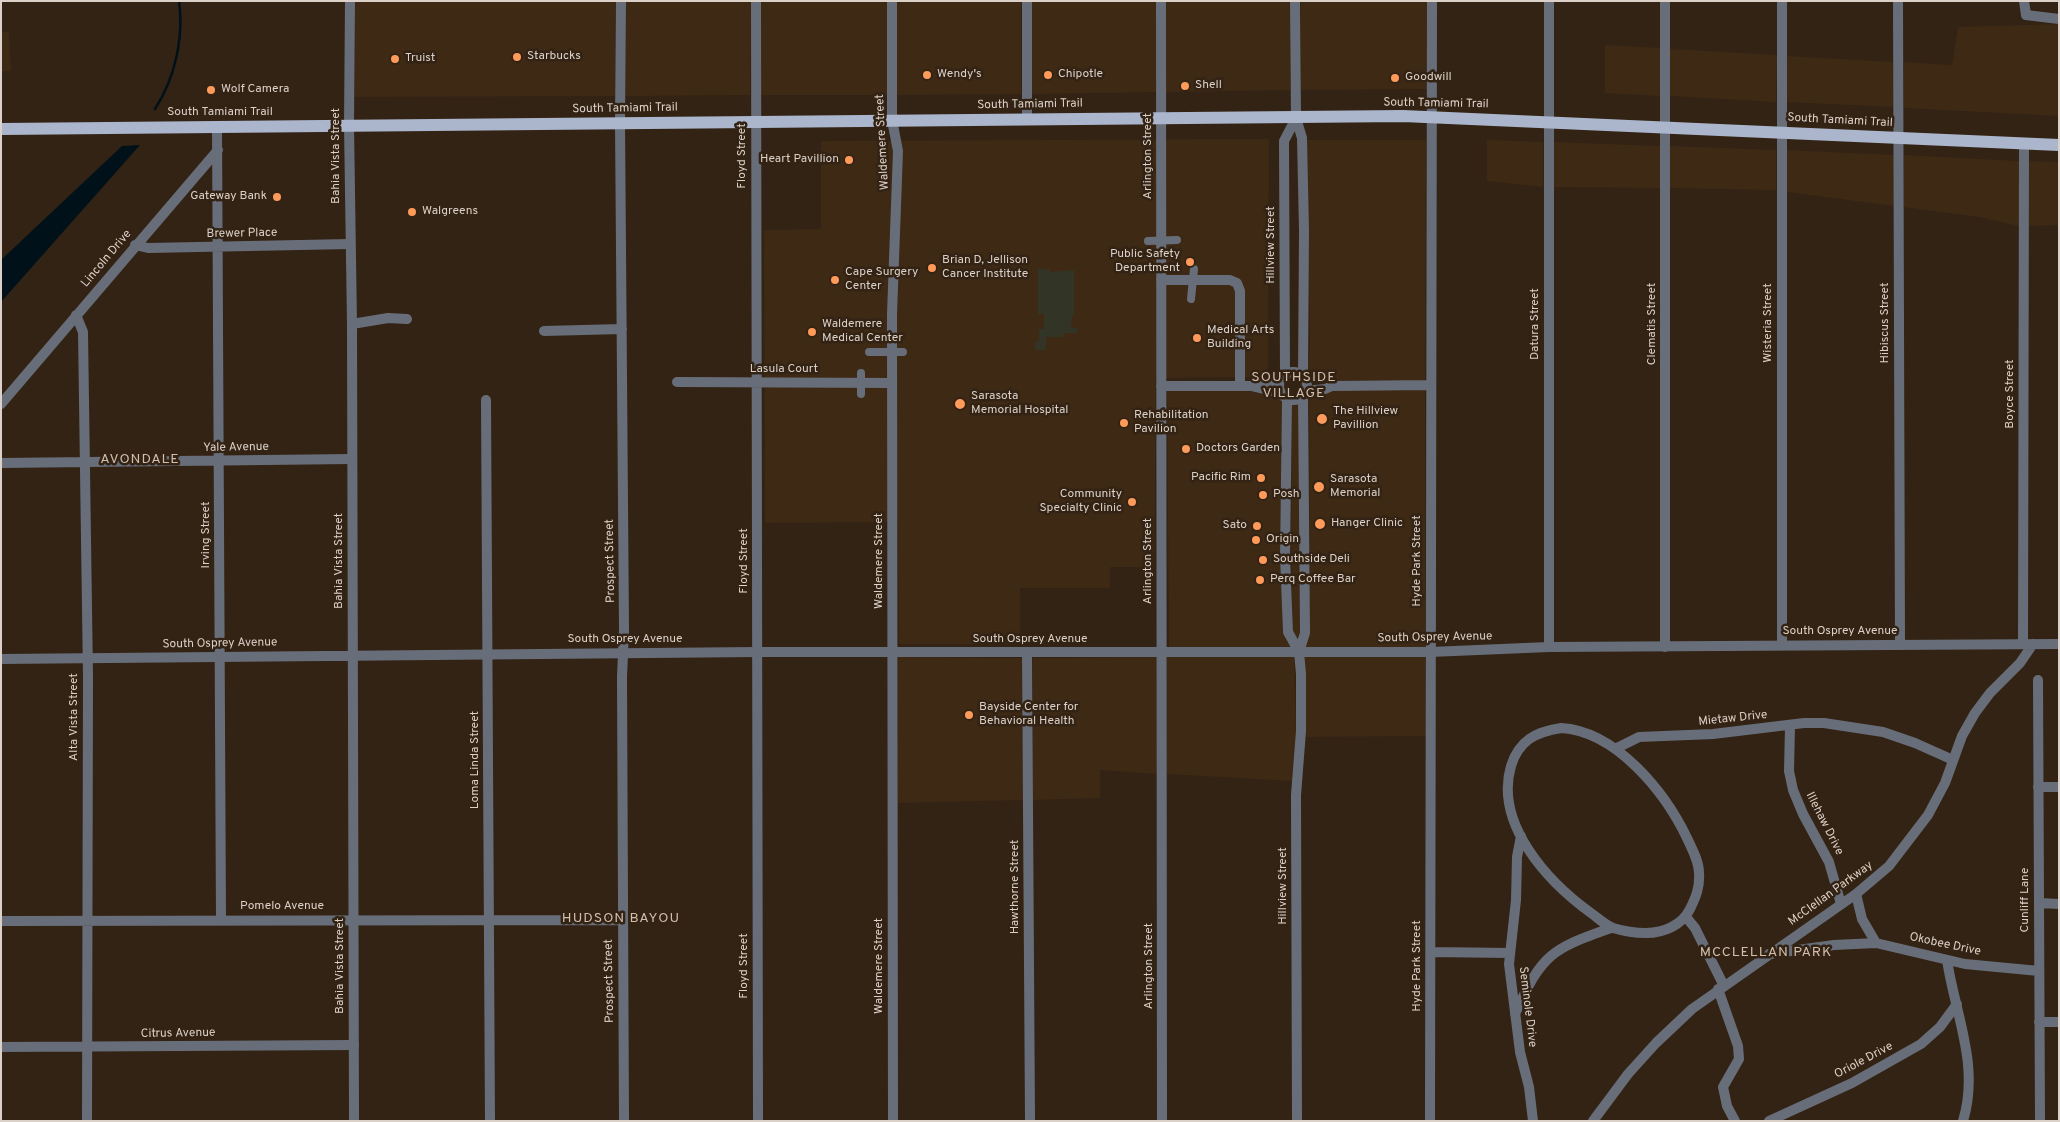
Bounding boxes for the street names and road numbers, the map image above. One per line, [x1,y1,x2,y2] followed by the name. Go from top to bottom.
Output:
[873,94,893,190] street label: Waldemere Street
[1383,96,1489,112] street label: South Tamiami Trail
[977,97,1083,113] street label: South Tamiami Trail
[572,101,678,117] street label: South Tamiami Trail
[167,106,273,120] street label: South Tamiami Trail
[330,108,344,204] street label: Bahia Vista Street
[1787,111,1893,131] street label: South Tamiami Trail
[1142,113,1156,199] street label: Arlington Street
[736,123,750,189] street label: Floyd Street
[1265,206,1279,284] street label: Hillview Street
[206,226,278,242] street label: Brewer Place
[79,227,135,291] street label: Lincoln Drive
[1646,283,1660,365] street label: Clematis Street
[1762,283,1776,363] street label: Wisteria Street
[1879,283,1893,363] street label: Hibiscus Street
[1529,288,1543,360] street label: Datura Street
[2004,359,2018,429] street label: Boyce Street
[750,363,818,377] street label: Lasula Court
[203,440,269,456] street label: Yale Avenue
[200,502,214,568] street label: Irving Street
[333,513,347,609] street label: Bahia Vista Street
[873,513,887,609] street label: Waldemere Street
[1411,515,1425,607] street label: Hyde Park Street
[1142,518,1156,604] street label: Arlington Street
[603,519,619,603] street label: Prospect Street
[738,528,752,594] street label: Floyd Street
[1783,625,1897,639] street label: South Osprey Avenue
[1377,630,1493,646] street label: South Osprey Avenue
[568,633,682,647] street label: South Osprey Avenue
[973,633,1087,647] street label: South Osprey Avenue
[162,636,278,652] street label: South Osprey Avenue
[68,673,82,761] street label: Alta Vista Street
[1698,708,1768,730] street label: Mietaw Drive
[469,711,483,809] street label: Loma Linda Street
[1802,790,1846,858] street label: Illehaw Drive
[1009,840,1023,934] street label: Hawthorne Street
[1277,847,1291,925] street label: Hillview Street
[1786,859,1876,929] street label: McClellan Parkway
[2019,867,2033,933] street label: Cunliff Lane
[240,900,324,914] street label: Pomelo Avenue
[334,918,348,1014] street label: Bahia Vista Street
[873,918,887,1014] street label: Waldemere Street
[1411,920,1425,1012] street label: Hyde Park Street
[1143,923,1157,1009] street label: Arlington Street
[1908,930,1982,960] street label: Okobee Drive
[738,933,752,999] street label: Floyd Street
[602,939,618,1023] street label: Prospect Street
[1515,966,1539,1048] street label: Seminole Drive
[141,1026,215,1042] street label: Citrus Avenue
[1832,1040,1896,1082] street label: Oriole Drive

